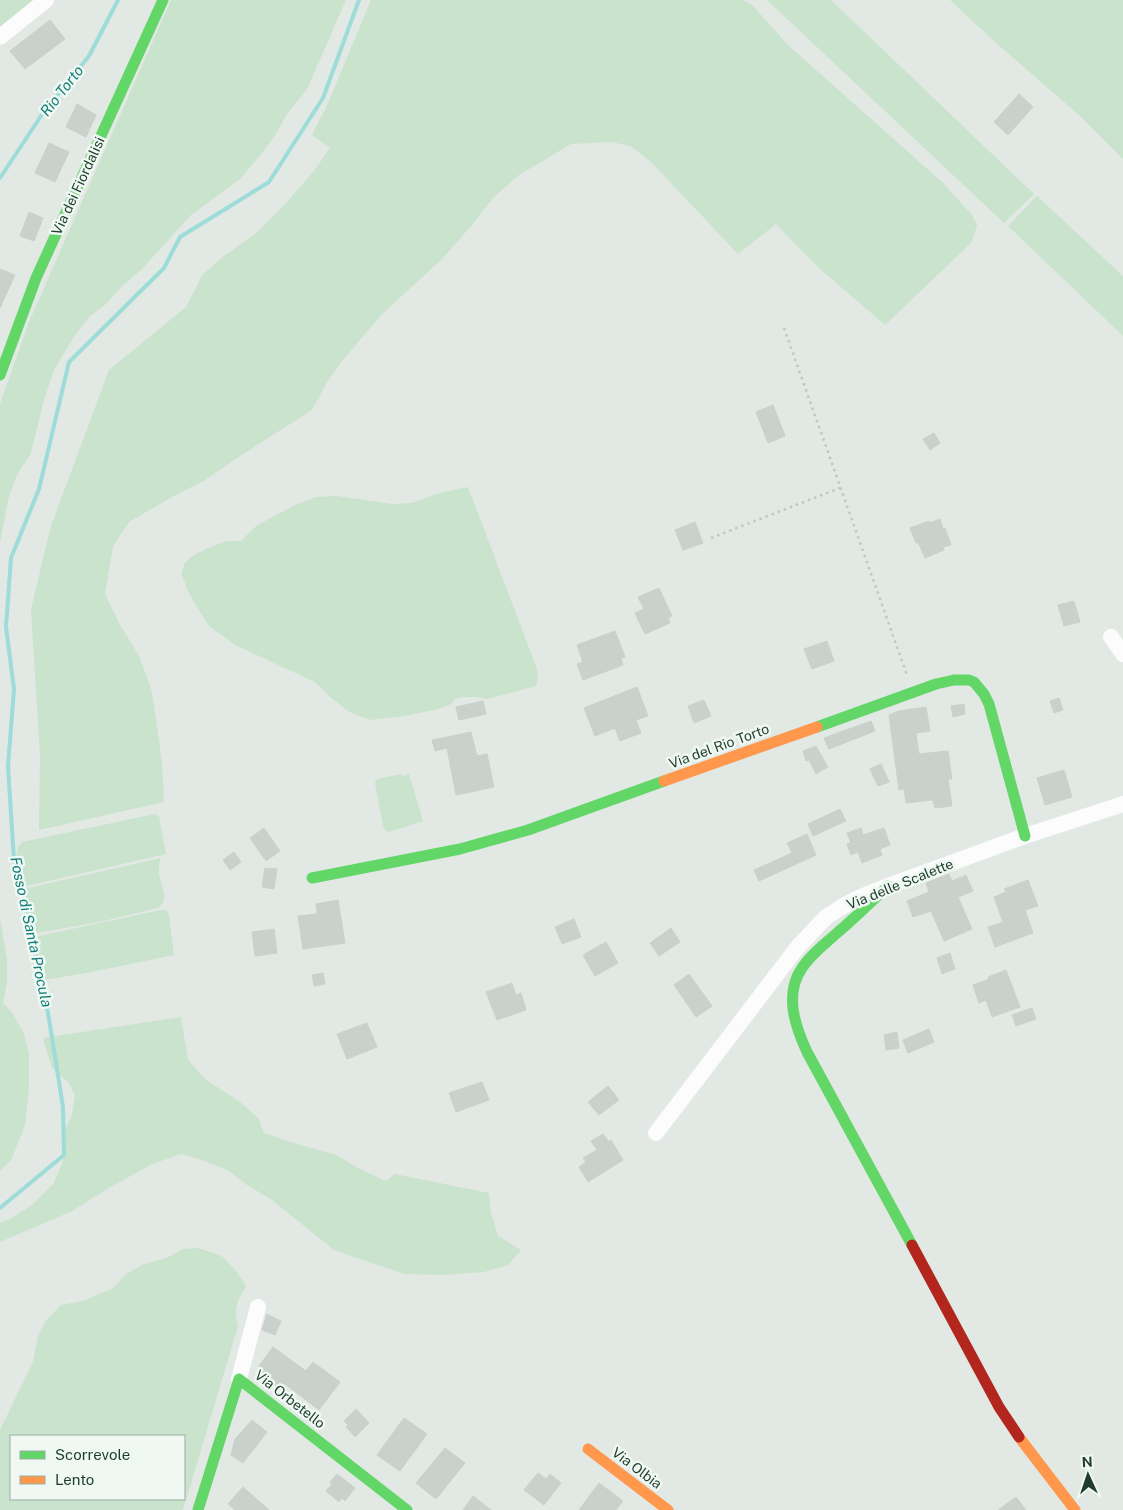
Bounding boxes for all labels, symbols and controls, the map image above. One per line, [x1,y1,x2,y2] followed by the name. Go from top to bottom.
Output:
[37,62,87,119] water label: Rio Torto
[48,134,108,238] street label: Via dei Fiordalisi
[667,720,771,772] street label: Via del Rio Torto
[7,855,56,1009] water label: Fosso di Santa Procula
[844,855,956,913] street label: Via delle Scalette
[252,1367,328,1431] street label: Via Orbetello
[10,1435,185,1500] legend
[609,1444,665,1492] street label: Via Olbia
[55,1446,130,1463] text: Scorrevole
[1063,1450,1113,1500] north arrow
[1081,1454,1093,1470] text: N
[55,1471,94,1488] text: Lento

